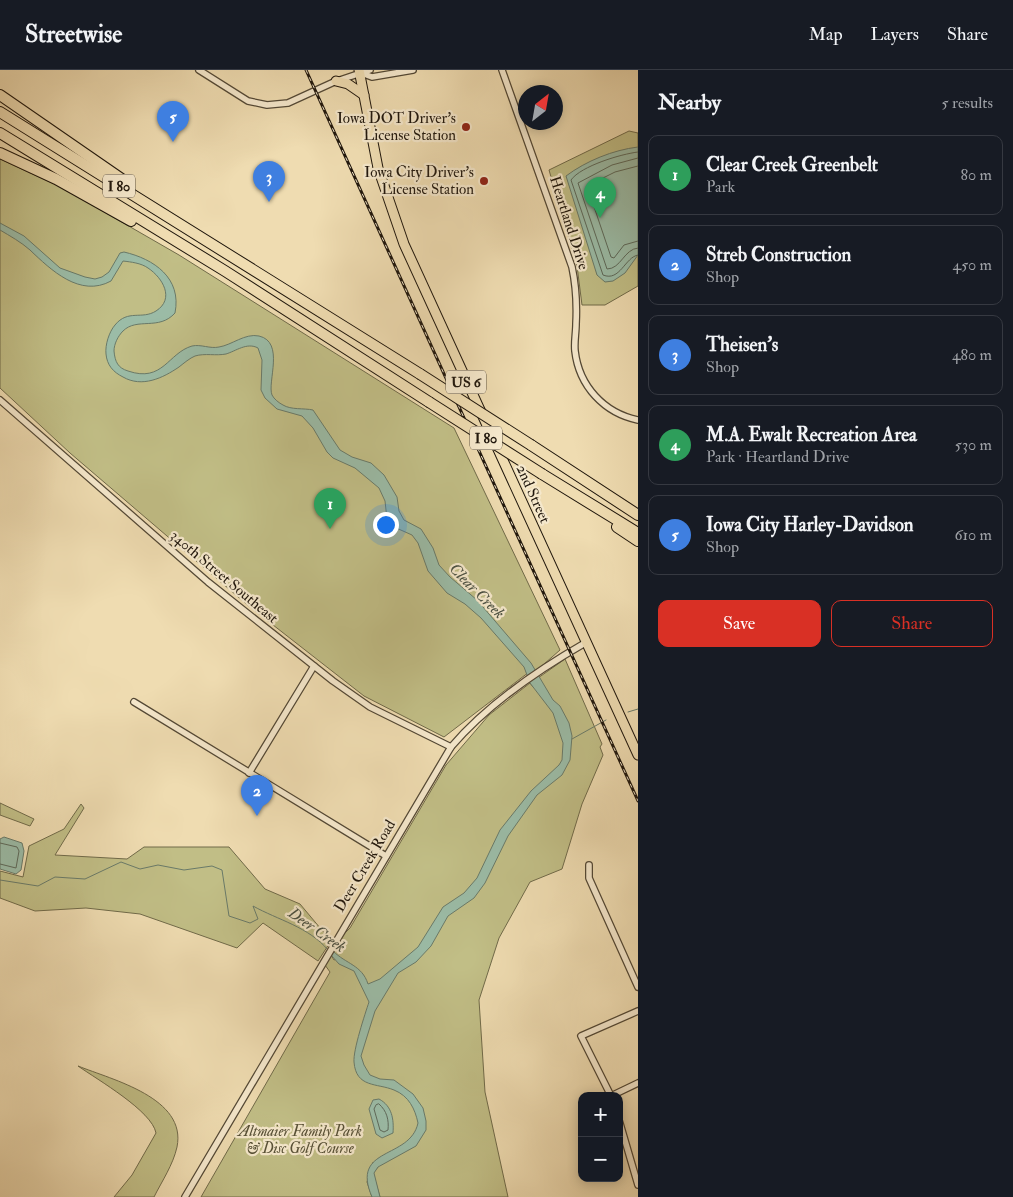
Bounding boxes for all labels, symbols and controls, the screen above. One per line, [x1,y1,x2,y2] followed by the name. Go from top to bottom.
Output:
[25,19,122,50] text: Streetwise
[809,23,843,46] text: Map
[871,23,919,46] text: Layers
[947,23,988,46] text: Share
[518,85,563,130] north arrow
[658,89,721,116] text: Nearby
[942,93,993,113] text: 5 results
[157,101,189,142] pin: 5
[337,109,456,145] place label: Iowa DOT Driver's License Station
[460,121,472,133] marker: Iowa DOT Driver's License Station
[706,153,878,177] text: Clear Creek Greenbelt
[253,161,285,202] pin: 3
[364,163,474,199] place label: Iowa City Driver's License Station
[672,165,678,185] text: 1
[961,165,992,185] text: 80 m
[103,174,135,198] road number: I 80
[545,174,593,272] street label: Heartland Drive
[478,175,490,187] marker: Iowa City Driver's License Station
[584,177,616,218] pin: 4
[706,177,735,197] text: Park
[706,243,851,267] text: Streb Construction
[671,255,679,275] text: 2
[953,255,992,275] text: 450 m
[706,267,739,287] text: Shop
[706,333,778,357] text: Theisen's
[672,345,678,365] text: 3
[952,345,992,365] text: 480 m
[706,357,739,377] text: Shop
[446,370,486,394] road number: US 6
[706,423,917,447] text: M.A. Ewalt Recreation Area
[470,426,502,449] road number: I 80
[671,435,679,455] text: 4
[955,435,992,455] text: 530 m
[706,447,849,467] text: Park · Heartland Drive
[512,462,554,526] street label: 2nd Street
[314,488,346,529] pin: 1
[373,512,399,538] your location
[706,513,914,537] text: Iowa City Harley-Davidson
[671,525,679,545] text: 5
[954,525,992,545] text: 610 m
[166,526,282,628] street label: 340th Street Southeast
[706,537,739,557] text: Shop
[445,559,509,623] water label: Clear Creek
[658,600,821,647] button: Save
[831,600,993,647] button: Share
[241,775,273,816] pin: 2
[330,816,400,916] street label: Deer Creek Road
[284,902,350,957] water label: Deer Creek
[578,1092,623,1182] map controls
[578,1092,623,1137] button: +
[236,1122,362,1158] park label: Altmaier Family Park & Disc Golf Course
[578,1137,623,1182] button: −

